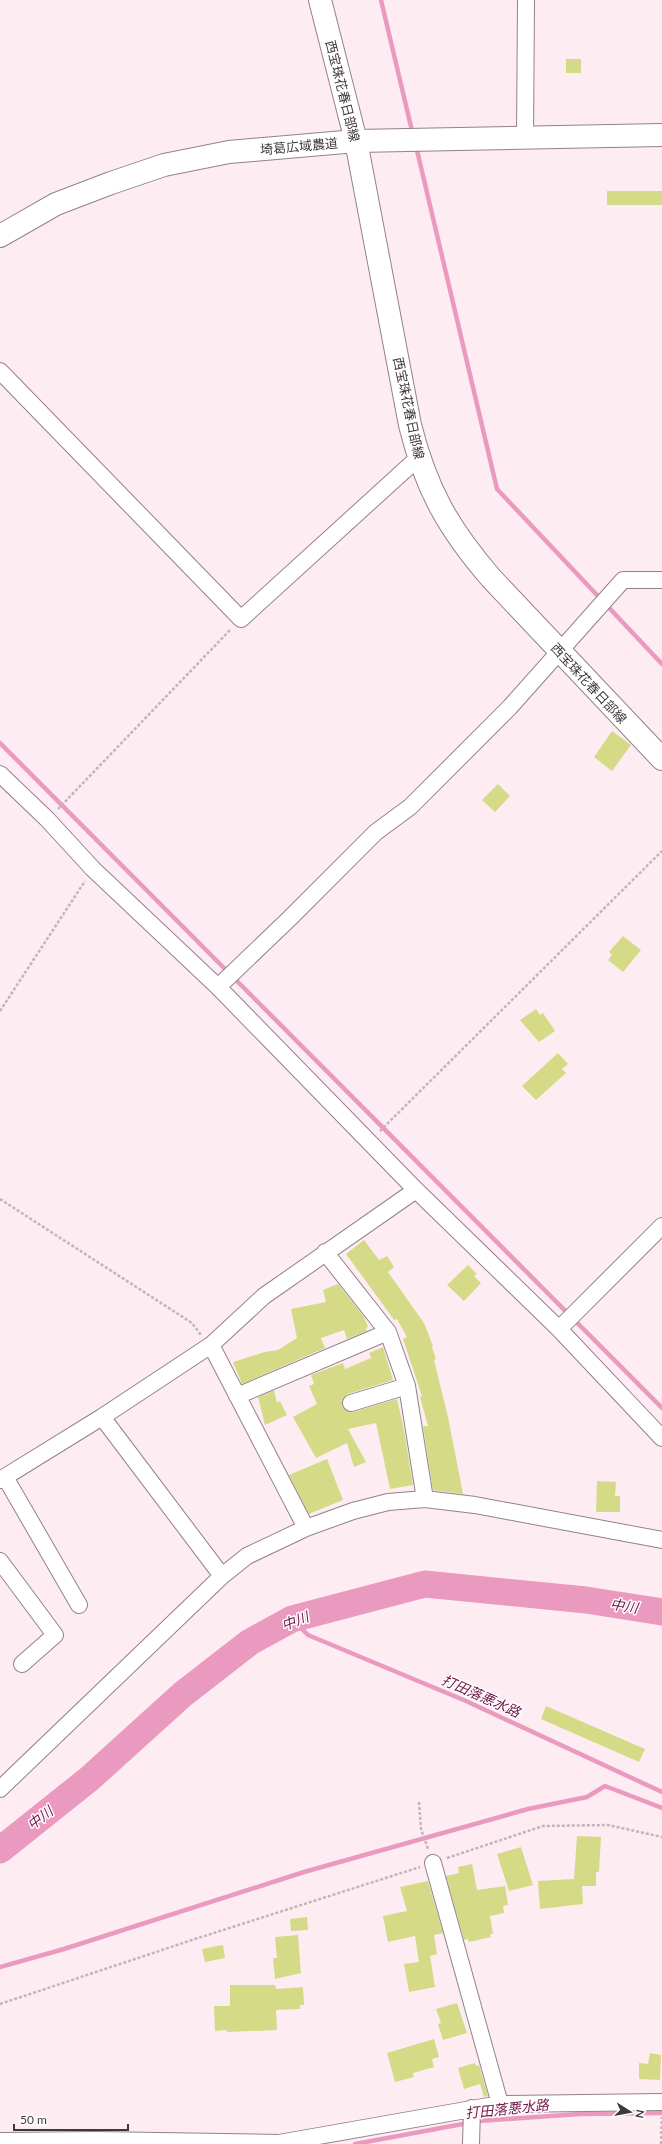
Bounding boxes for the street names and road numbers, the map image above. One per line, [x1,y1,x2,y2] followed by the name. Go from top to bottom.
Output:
[323,39,363,143] street label: 西宝珠花春日部線
[259,135,339,157] street label: 埼葛広域農道
[390,355,428,461] street label: 西宝珠花春日部線
[548,640,630,726] street label: 西宝珠花春日部線

